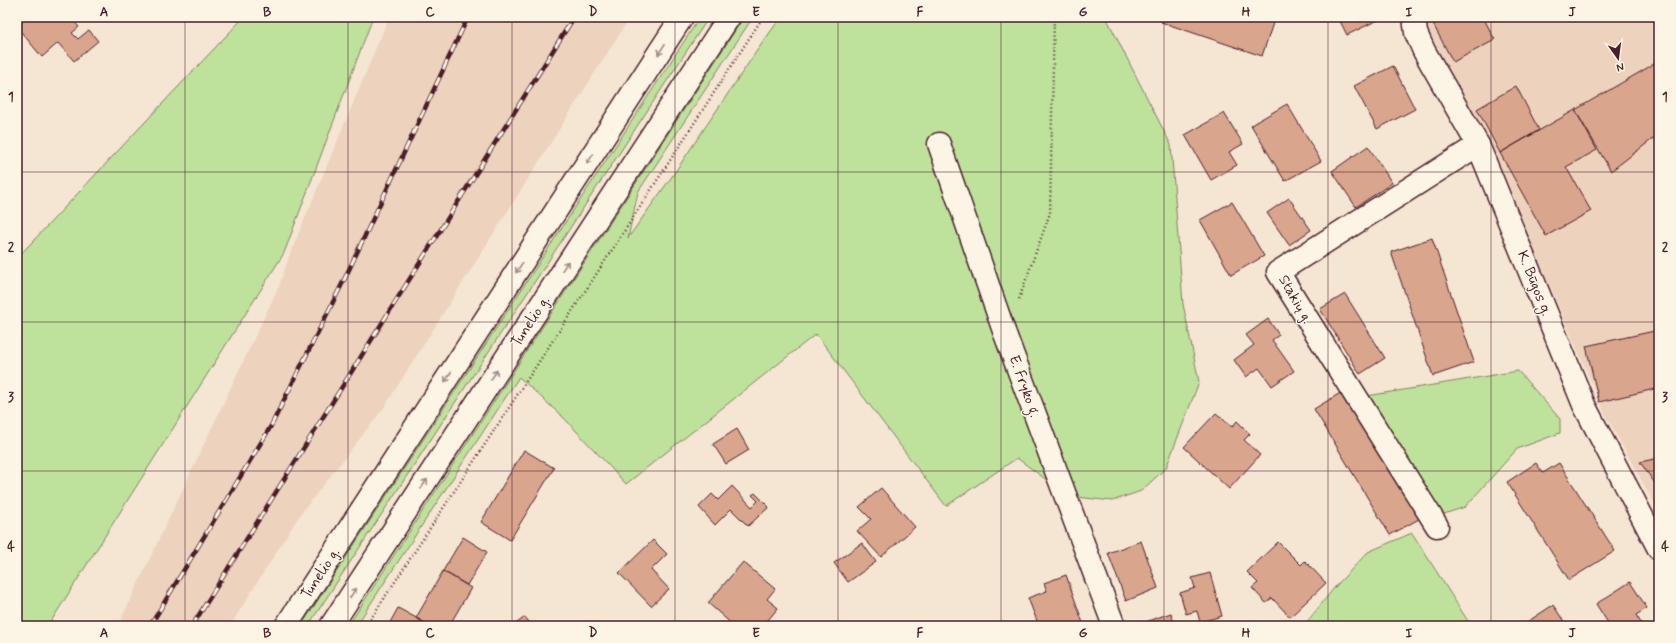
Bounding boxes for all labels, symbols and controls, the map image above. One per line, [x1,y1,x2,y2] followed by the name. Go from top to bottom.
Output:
[100,4,108,21] text: A
[263,4,272,21] text: B
[425,4,435,21] text: C
[589,4,598,21] text: D
[752,4,760,21] text: E
[917,4,924,21] text: F
[1079,4,1088,21] text: G
[1242,4,1251,21] text: H
[1406,4,1413,21] text: I
[1568,4,1576,21] text: J
[1598,38,1638,78] north arrow
[656,44,664,56] one-way arrow
[1615,59,1625,74] text: N
[8,89,14,106] text: 1
[1662,89,1668,106] text: 1
[586,153,594,164] one-way arrow
[8,239,15,256] text: 2
[1662,239,1669,256] text: 2
[1511,248,1556,319] street label: K. Būgos g.
[561,261,570,272] one-way arrow
[515,262,523,273] one-way arrow
[1273,272,1317,327] street label: Stakių g.
[507,292,555,351] street label: Tunelio g.
[1003,352,1045,421] street label: E. Fryko g.
[490,370,499,381] one-way arrow
[444,371,452,382] one-way arrow
[8,389,14,406] text: 3
[1662,389,1668,406] text: 3
[420,478,428,490] one-way arrow
[7,539,15,556] text: 4
[1661,539,1669,556] text: 4
[297,544,345,603] street label: Tunelio g.
[349,587,357,599] one-way arrow
[100,625,108,642] text: A
[263,625,272,642] text: B
[425,625,435,642] text: C
[589,625,598,642] text: D
[752,625,760,642] text: E
[917,625,924,642] text: F
[1079,625,1088,642] text: G
[1242,625,1251,642] text: H
[1406,625,1413,642] text: I
[1568,625,1576,642] text: J

